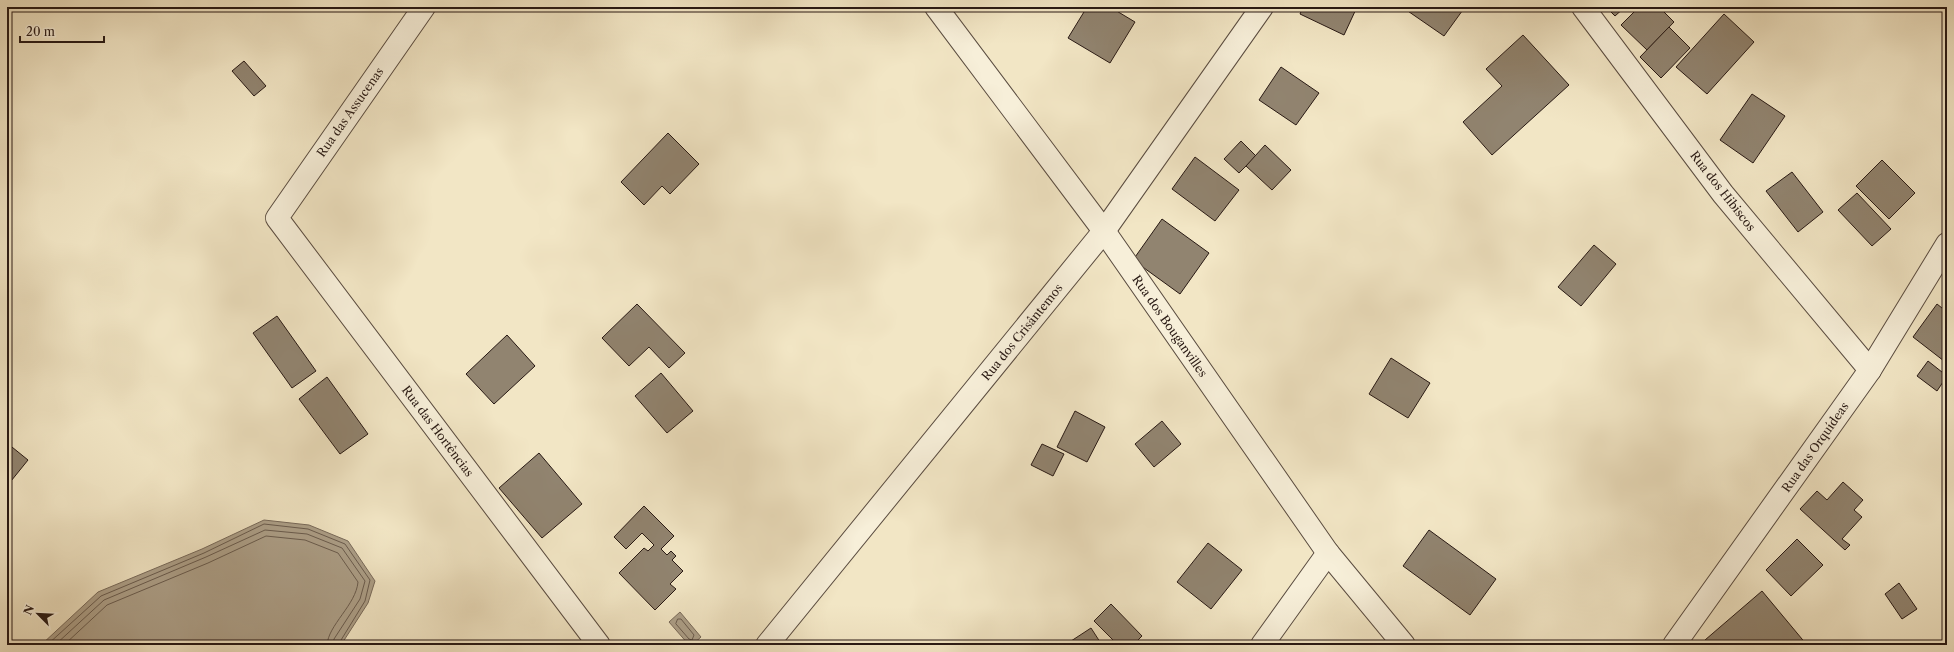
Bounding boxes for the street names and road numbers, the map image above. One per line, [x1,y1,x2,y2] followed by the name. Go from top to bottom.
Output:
[313,64,387,160] street label: Rua das Assucenas
[1687,148,1759,234] street label: Rua dos Hibiscos
[1129,272,1211,380] street label: Rua dos Bouganvilles
[978,280,1066,384] street label: Rua dos Crisântemos
[399,383,477,479] street label: Rua das Hortências
[1778,399,1852,495] street label: Rua das Orquídeas

